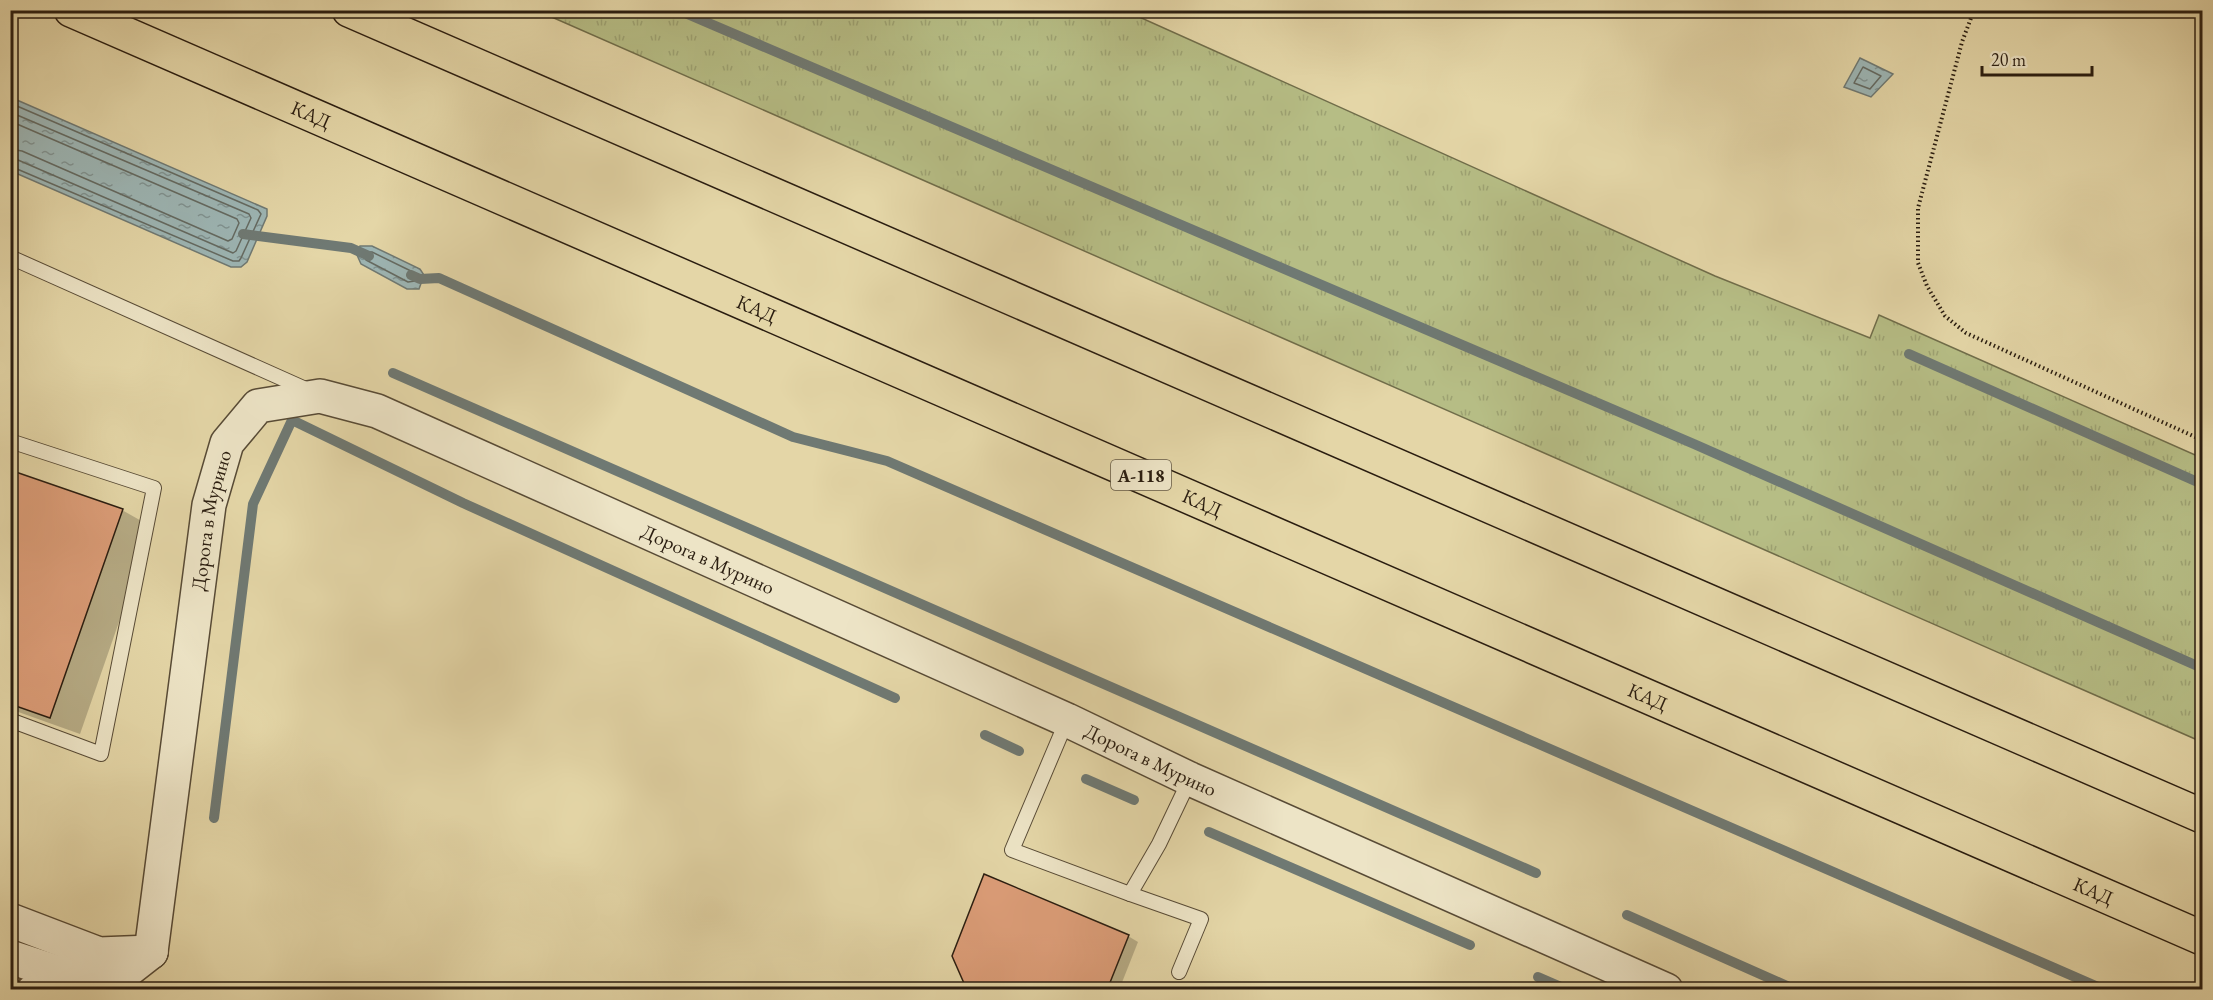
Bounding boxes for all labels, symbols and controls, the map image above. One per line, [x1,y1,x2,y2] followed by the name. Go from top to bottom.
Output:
[1982,39,2092,77] scale bar
[1991,48,2026,71] text: 20 m
[287,94,335,135] street label: КАД
[733,289,781,329] street label: КАД
[185,447,237,592] street label: Дорога в Мурино
[1111,460,1171,490] road number: А-118
[1178,483,1226,523] street label: КАД
[637,518,779,600] street label: Дорога в Мурино
[1624,677,1672,717] street label: КАД
[1080,717,1221,802] street label: Дорога в Мурино
[2069,871,2118,911] street label: КАД

